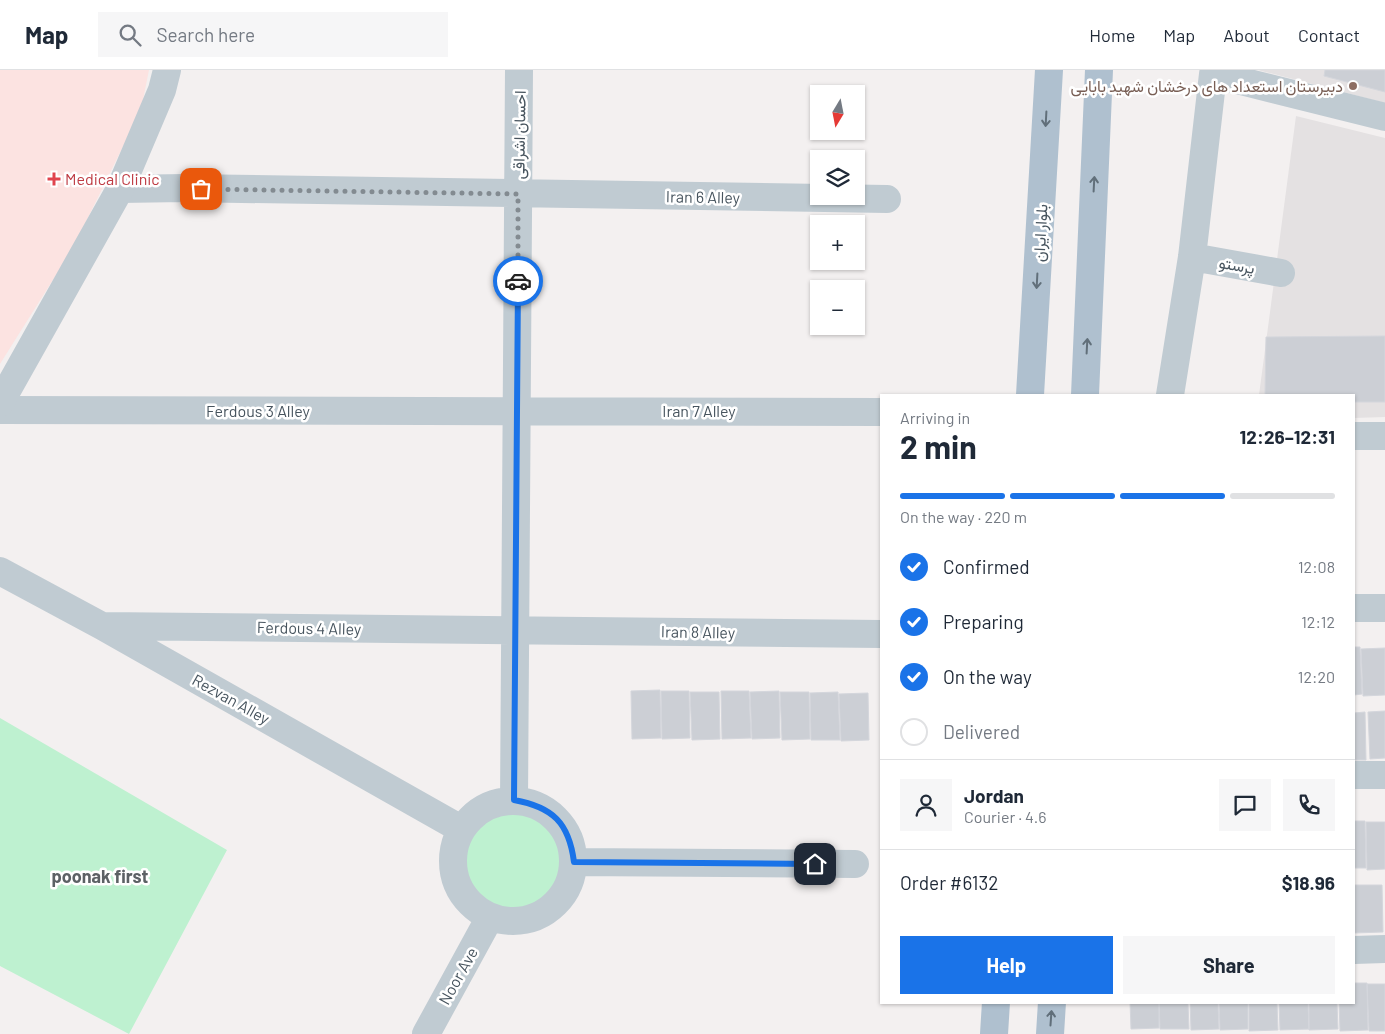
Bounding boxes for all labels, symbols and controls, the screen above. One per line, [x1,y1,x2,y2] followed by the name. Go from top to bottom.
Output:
[98,12,448,57] search box
[25,20,68,49] text: Map
[116,21,144,49] icon: search
[156,23,255,46] text: Search here
[1089,24,1135,46] text: Home
[1163,24,1195,46] text: Map
[1223,24,1270,46] text: About
[1298,24,1360,46] text: Contact
[1071,76,1343,97] place label: دبیرستان استعداد های درخشان شهید بابایی
[1347,80,1359,92] marker: دبیرستان استعداد های درخشان شهید بابایی
[810,85,865,140] north arrow
[810,85,865,335] map controls
[508,90,531,180] street label: احسان اشراقی
[1042,110,1051,126] one-way arrow
[810,150,865,205] button: layers
[180,168,222,210] pin
[65,169,160,188] place label: Medical Clinic
[47,172,61,186] marker: Medical Clinic
[187,175,215,203] icon: bag
[1089,176,1099,192] one-way arrow
[666,186,741,207] street label: Iran 6 Alley
[1028,203,1053,263] street label: بلوار ایران
[810,215,865,270] button: +
[1217,252,1256,280] street label: پرستو
[493,256,543,306] courier
[504,267,532,295] icon: car
[1033,273,1042,289] one-way arrow
[810,280,865,335] button: −
[1082,339,1091,355] one-way arrow
[206,401,311,420] street label: Ferdous 3 Alley
[662,401,736,420] street label: Iran 7 Alley
[900,408,970,427] text: Arriving in
[1240,425,1335,448] text: 12:26–12:31
[900,427,977,465] text: 2 min
[900,507,1027,526] text: On the way · 220 m
[900,553,928,581] icon: check
[943,555,1030,578] text: Confirmed
[1298,557,1335,576] text: 12:08
[900,608,928,636] icon: check
[943,610,1024,633] text: Preparing
[1301,612,1335,631] text: 12:12
[257,617,362,638] street label: Ferdous 4 Alley
[661,621,736,642] street label: Iran 8 Alley
[900,663,928,691] icon: check
[943,665,1032,688] text: On the way
[1298,667,1335,686] text: 12:20
[189,670,274,728] street label: Rezvan Alley
[943,720,1020,743] text: Delivered
[900,779,952,831] button: person
[1219,779,1271,831] button: chat
[1283,779,1335,831] button: phone
[964,784,1024,807] text: Jordan
[964,807,1047,826] text: Courier · 4.6
[794,843,836,885] pin
[801,850,829,878] icon: home
[52,865,149,887] district label: poonak first
[900,871,998,894] text: Order #6132
[1282,871,1335,894] text: $18.96
[900,936,1113,994] button: Help
[1123,936,1335,994] button: Share
[434,944,481,1008] street label: Noor Ave
[1046,1011,1055,1027] one-way arrow

